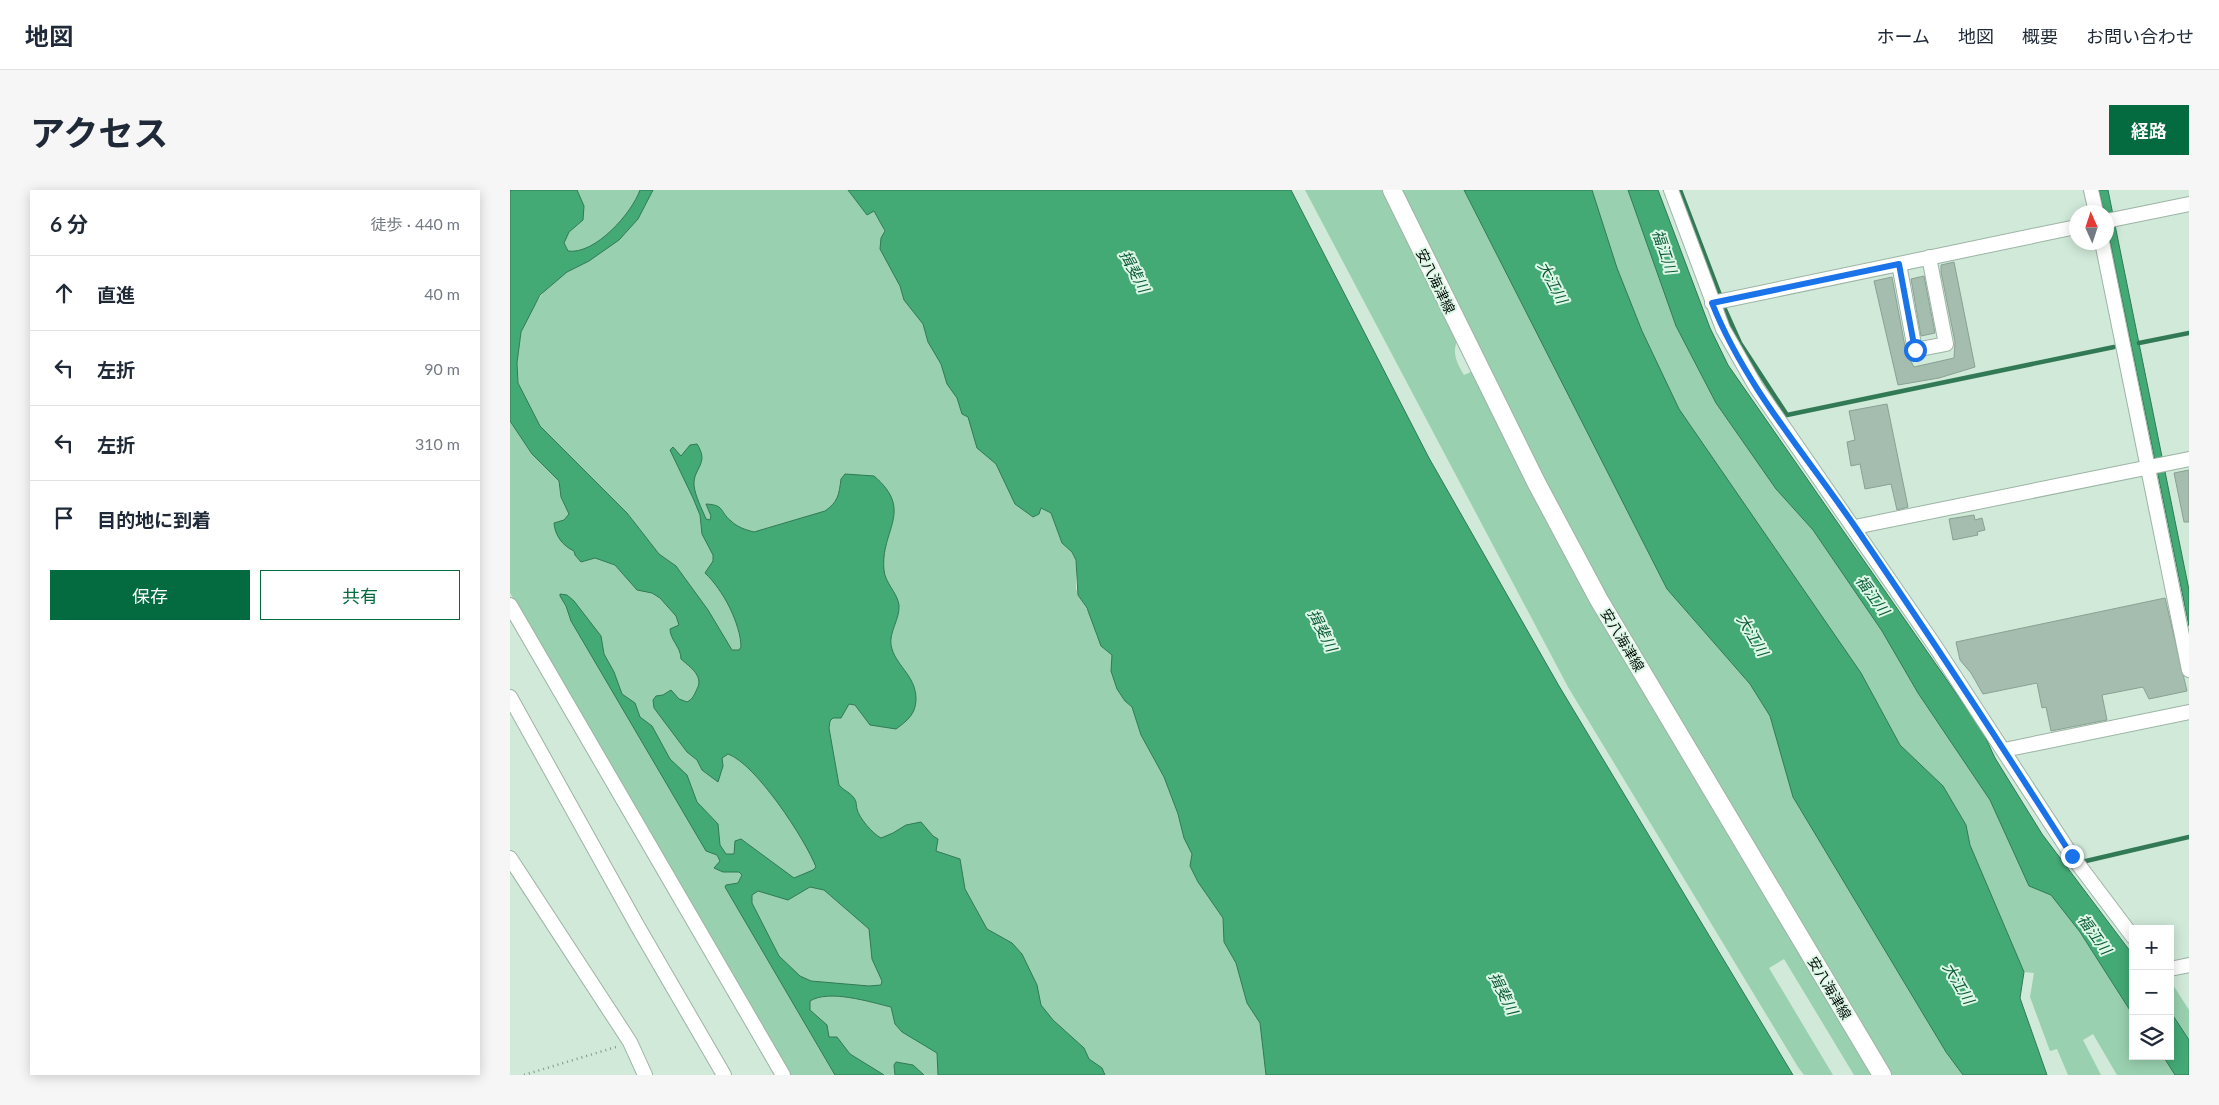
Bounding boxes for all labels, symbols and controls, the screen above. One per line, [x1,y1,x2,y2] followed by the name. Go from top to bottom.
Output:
[25,21,73,50] text: 地図
[1877,25,1930,47] text: ホーム
[1958,25,1994,47] text: 地図
[2022,25,2058,47] text: 概要
[2086,25,2194,47] text: お問い合わせ
[2109,105,2189,155] button: 経路
[30,111,168,153] text: アクセス
[2069,205,2114,250] north arrow
[50,211,88,236] text: 6 分
[371,214,460,233] text: 徒歩 · 440 m
[1649,227,1681,277] water label: 福江川
[1413,246,1459,316] street label: 安八海津線
[1116,247,1154,297] water label: 揖斐川
[1534,258,1572,308] water label: 大江川
[50,279,78,307] icon: ahead
[97,283,135,306] text: 直進
[424,284,460,303] text: 40 m
[1904,339,1927,362] route start
[50,354,78,382] icon: left
[97,358,135,381] text: 左折
[424,359,460,378] text: 90 m
[50,429,78,457] icon: left
[97,433,135,456] text: 左折
[415,434,460,453] text: 310 m
[50,504,78,532] icon: arrive
[97,508,211,531] text: 目的地に到着
[50,570,250,620] button: 保存
[260,570,460,620] button: 共有
[1852,572,1895,620] water label: 福江川
[1305,606,1342,656] water label: 揖斐川
[1598,606,1648,674] street label: 安八海津線
[1734,611,1773,661] water label: 大江川
[2061,845,2084,868] route end
[2074,911,2117,959] water label: 福江川
[2129,925,2174,1060] map controls
[2129,925,2174,970] button: +
[1805,954,1855,1022] street label: 安八海津線
[1940,959,1979,1009] water label: 大江川
[1486,969,1523,1019] water label: 揖斐川
[2129,970,2174,1015] button: −
[2129,1015,2174,1060] button: layers

